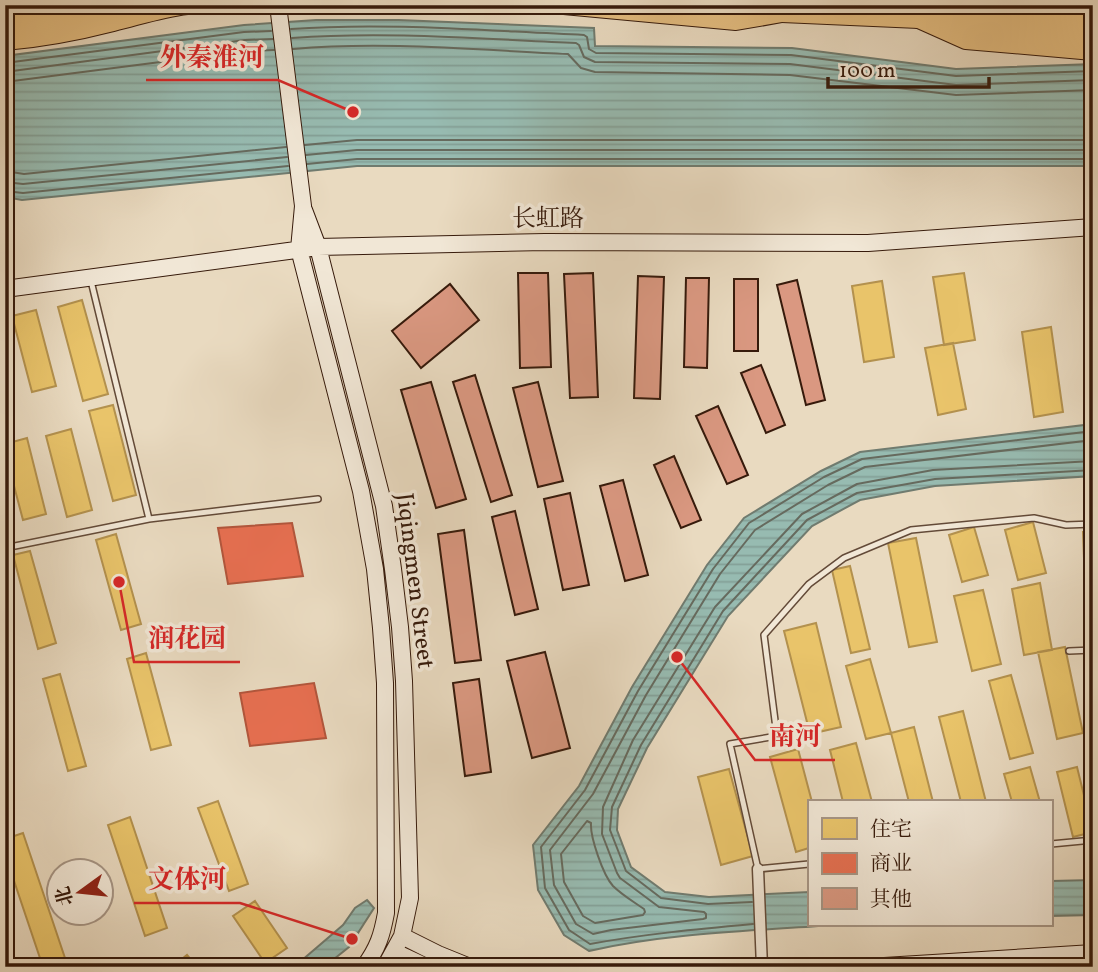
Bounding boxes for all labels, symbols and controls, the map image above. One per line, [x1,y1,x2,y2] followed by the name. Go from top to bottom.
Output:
[146,33,278,80] callout: 外秦淮河
[160,41,264,77] text: 外秦淮河
[828,46,990,90] scale bar
[839,57,896,86] text: 100 m
[512,203,584,237] street label: 长虹路
[386,491,442,671] street label: Jiqingmen Street
[134,615,240,662] callout: 润花园
[148,622,226,658] text: 润花园
[755,713,835,760] callout: 南河
[769,720,821,756] text: 南河
[808,800,1052,926] legend
[870,816,912,845] text: 住宅
[870,850,912,879] text: 商业
[46,856,116,926] north arrow
[134,856,240,903] callout: 文体河
[148,863,226,899] text: 文体河
[50,883,81,908] text: 北
[870,886,912,915] text: 其他

